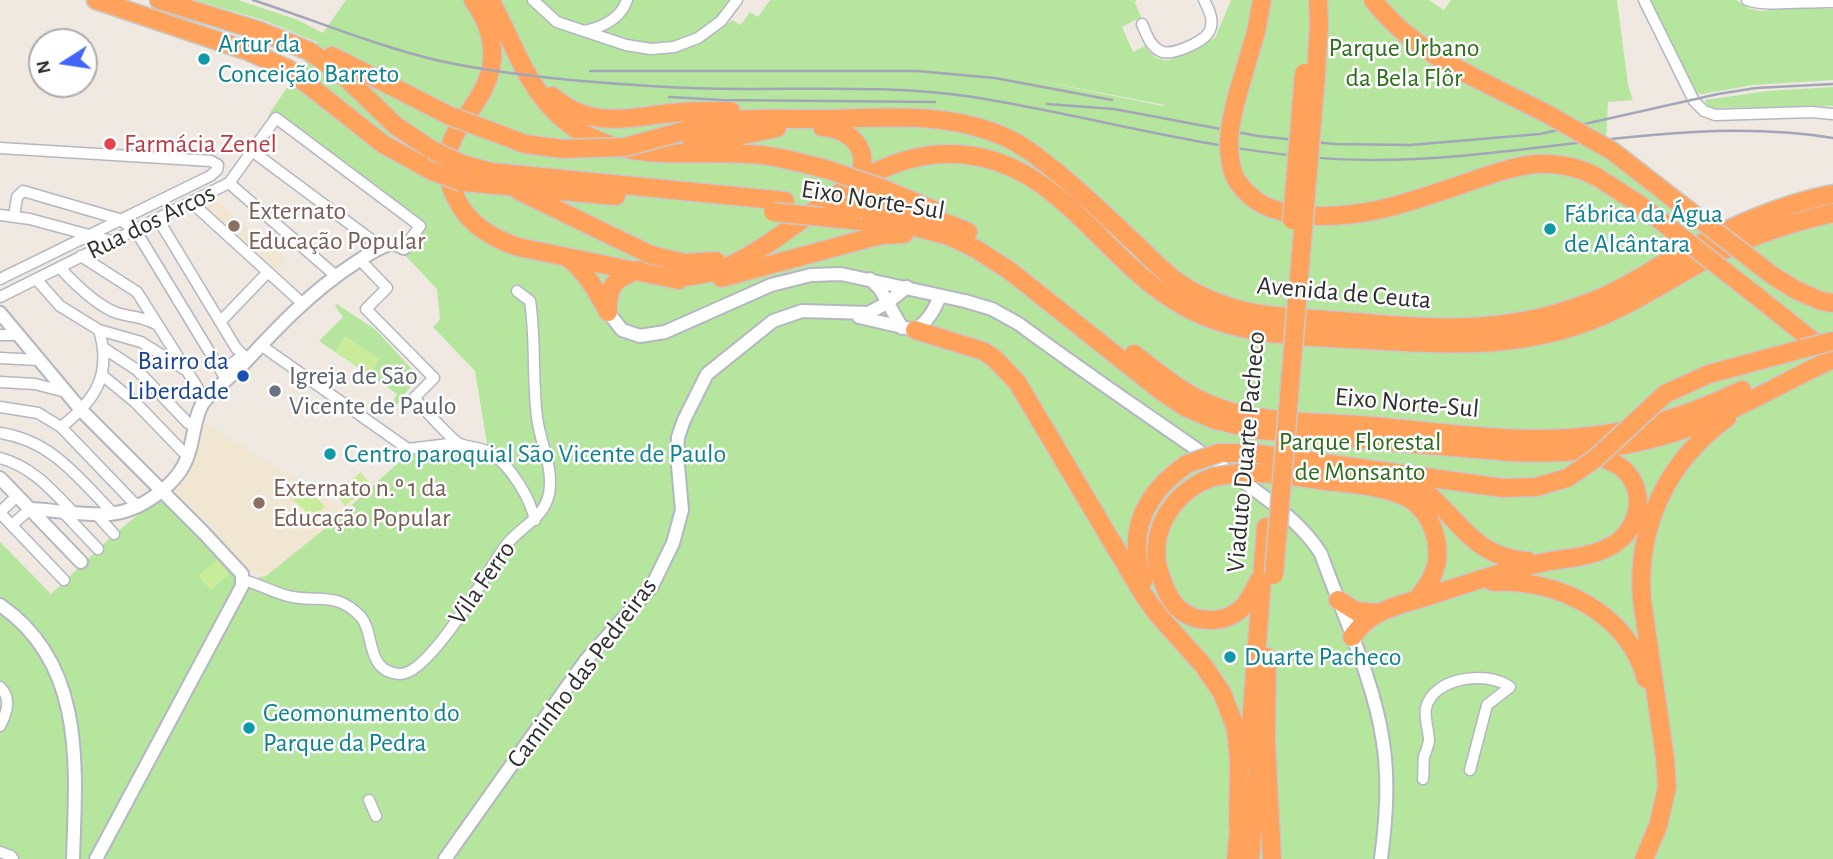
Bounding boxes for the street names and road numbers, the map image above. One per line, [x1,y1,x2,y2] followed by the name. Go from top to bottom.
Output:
[799,173,947,227] street label: Eixo Norte-Sul
[82,177,220,267] street label: Rua dos Arcos
[1256,270,1432,316] street label: Avenida de Ceuta
[1220,330,1272,574] street label: Viaduto Duarte Pacheco
[1334,381,1480,425] street label: Eixo Norte-Sul
[442,535,522,631] street label: Vila Ferro
[500,572,664,774] street label: Caminho das Pedreiras

